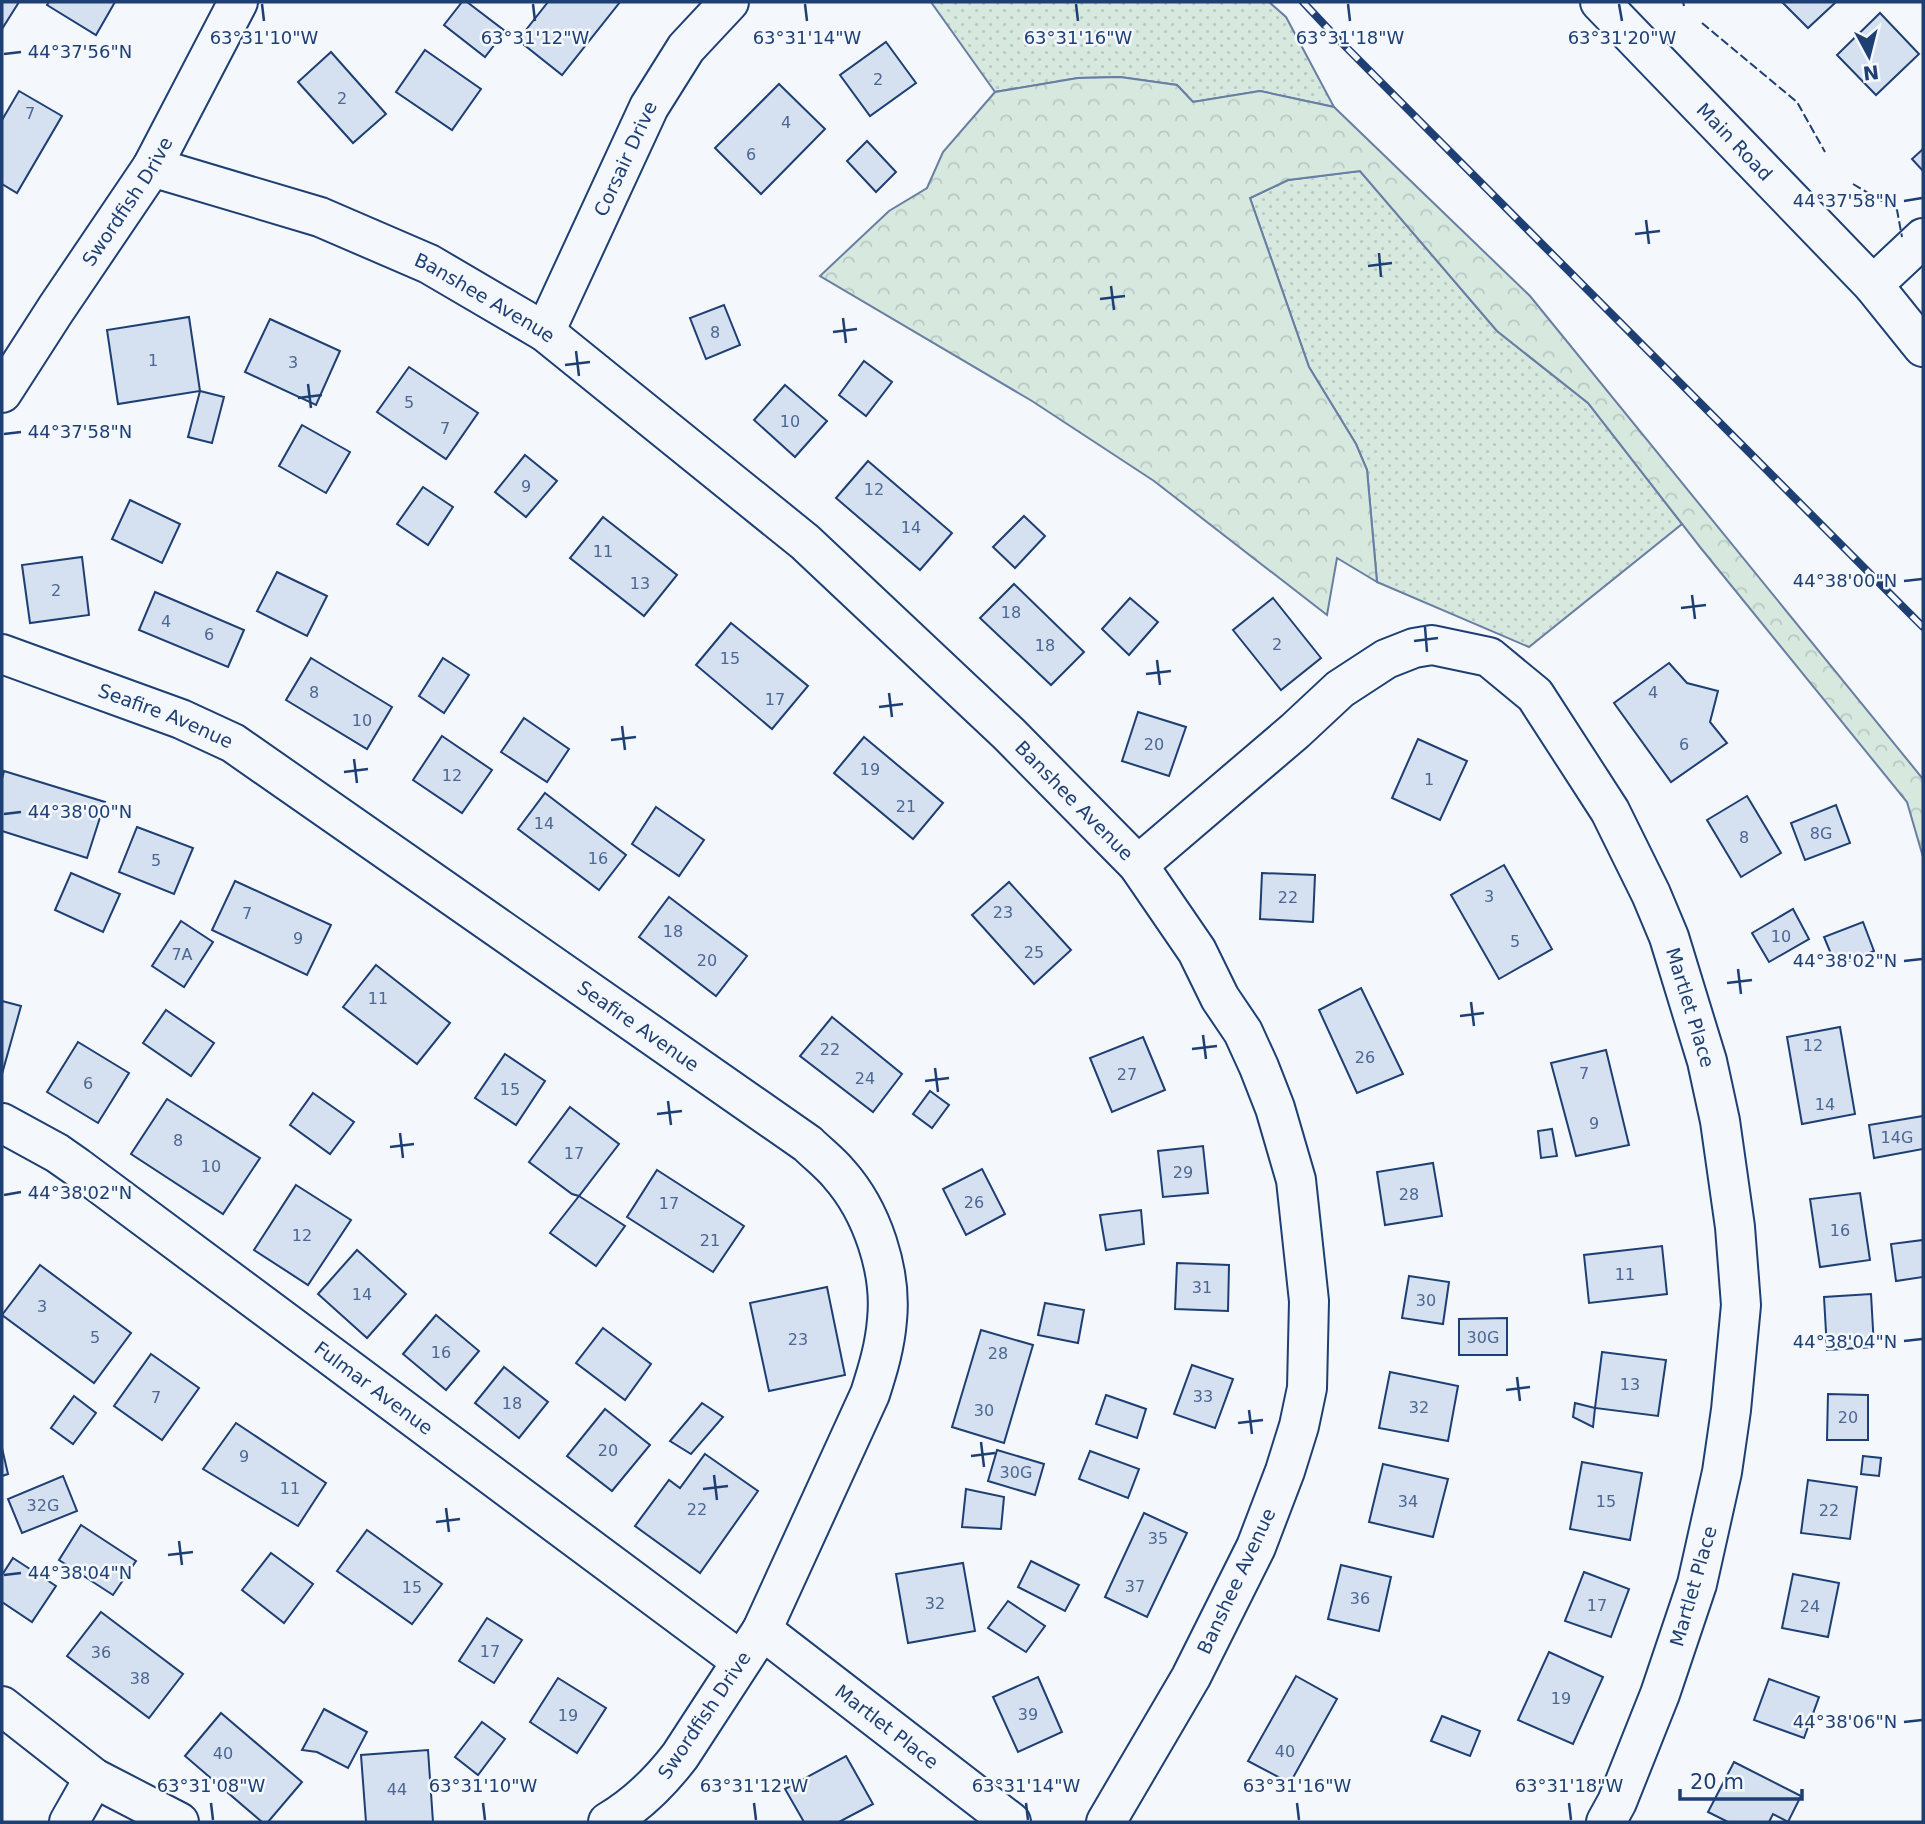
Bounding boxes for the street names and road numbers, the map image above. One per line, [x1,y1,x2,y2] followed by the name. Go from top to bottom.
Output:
[589,98,661,220] street label: Corsair Drive
[1692,98,1777,185] street label: Main Road
[77,133,177,270] street label: Swordfish Drive
[411,248,560,347] street label: Banshee Avenue
[95,679,237,753] street label: Seafire Avenue
[1011,736,1138,865] street label: Banshee Avenue
[1662,945,1719,1069] street label: Martlet Place
[573,976,703,1076] street label: Seafire Avenue
[310,1337,437,1439] street label: Fulmar Avenue
[1193,1504,1279,1658] street label: Banshee Avenue
[1665,1523,1721,1649] street label: Martlet Place
[653,1647,755,1783] street label: Swordfish Drive
[831,1680,943,1773] street label: Martlet Place

